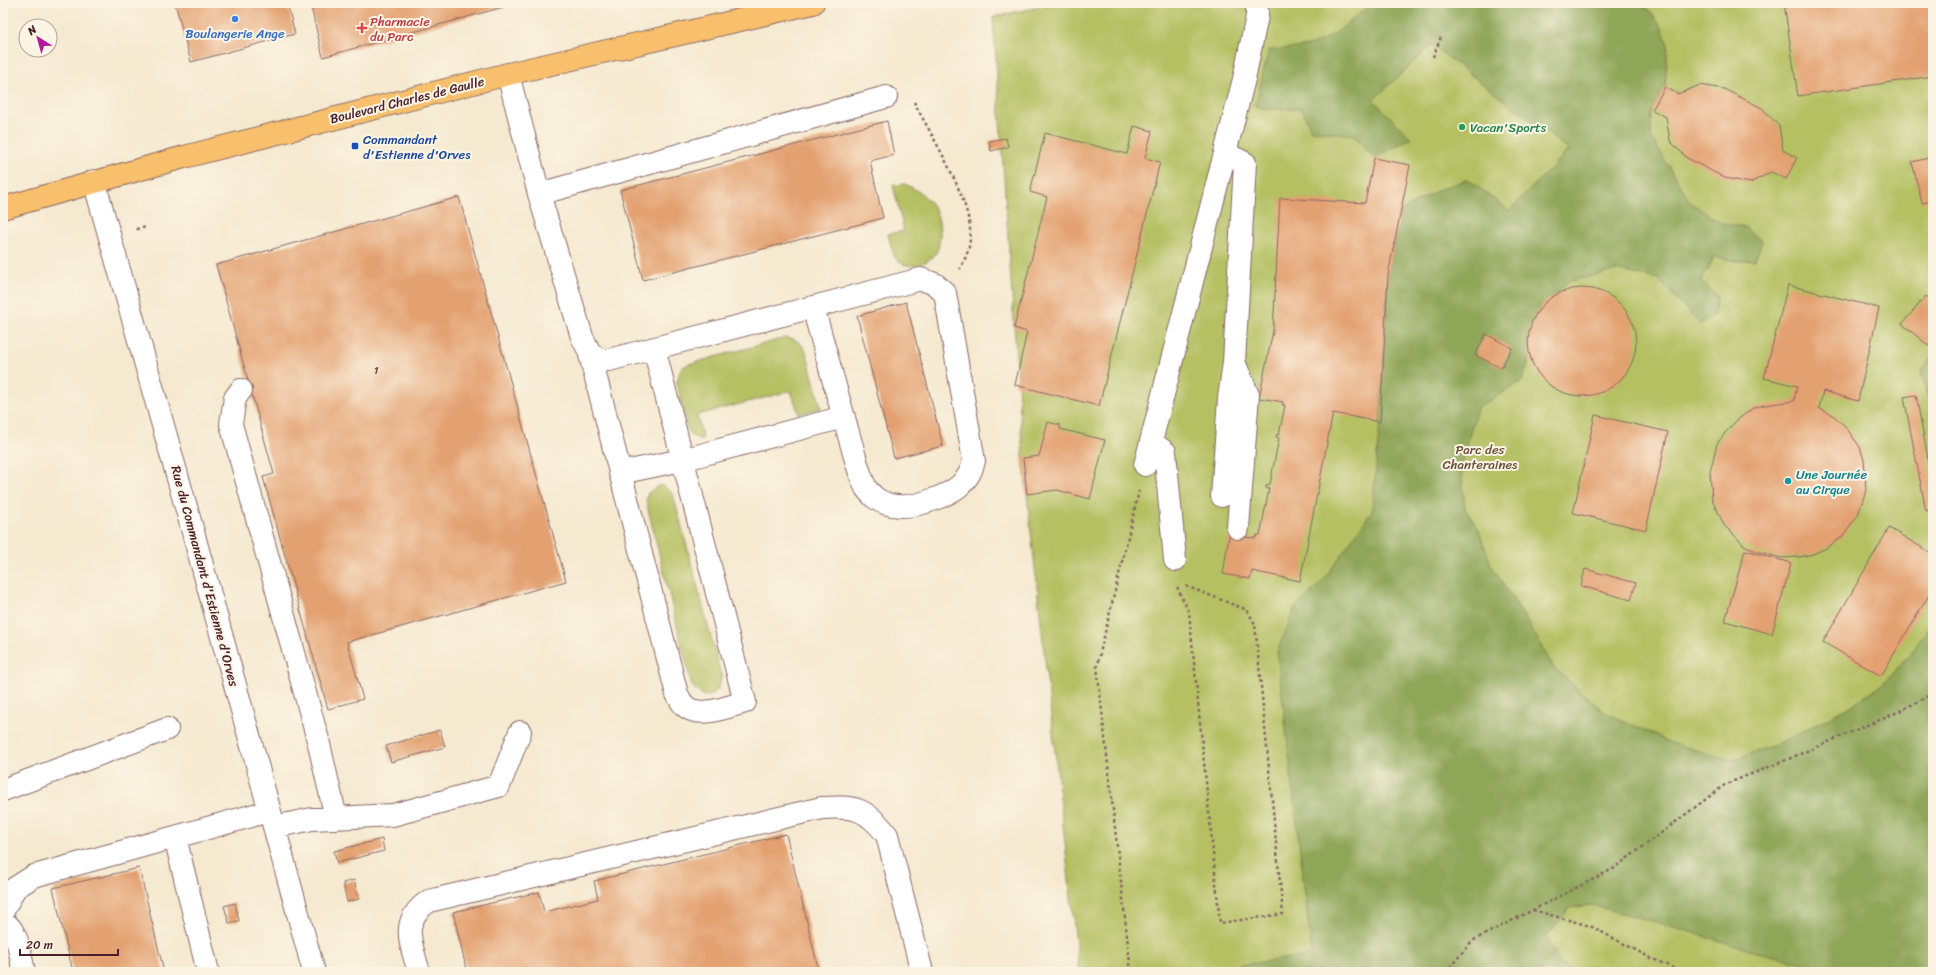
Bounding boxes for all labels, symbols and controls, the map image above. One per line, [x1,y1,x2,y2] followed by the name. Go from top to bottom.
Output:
[370,10,430,48] place label: Pharmacie du Parc
[230,14,240,24] marker: Boulangerie Ange
[18,18,58,58] north arrow
[23,20,41,41] text: N
[185,22,285,45] place label: Boulangerie Ange
[357,23,367,33] marker: Pharmacie du Parc
[327,70,487,130] street label: Boulevard Charles de Gaulle
[1470,116,1547,139] place label: Vacan'Sports
[1457,122,1467,132] marker: Vacan'Sports
[363,128,471,166] place label: Commandant d'Estienne d'Orves
[350,141,360,151] marker: Commandant d'Estienne d'Orves
[374,361,379,380] house number: 1
[1443,438,1518,476] park label: Parc des Chanteraines
[164,463,246,690] street label: Rue du Commandant d'Estienne d'Orves
[1796,463,1867,501] place label: Une Journée au Cirque
[1783,476,1793,486] marker: Une Journée au Cirque
[20,931,118,957] scale bar
[26,934,53,956] text: 20 m

